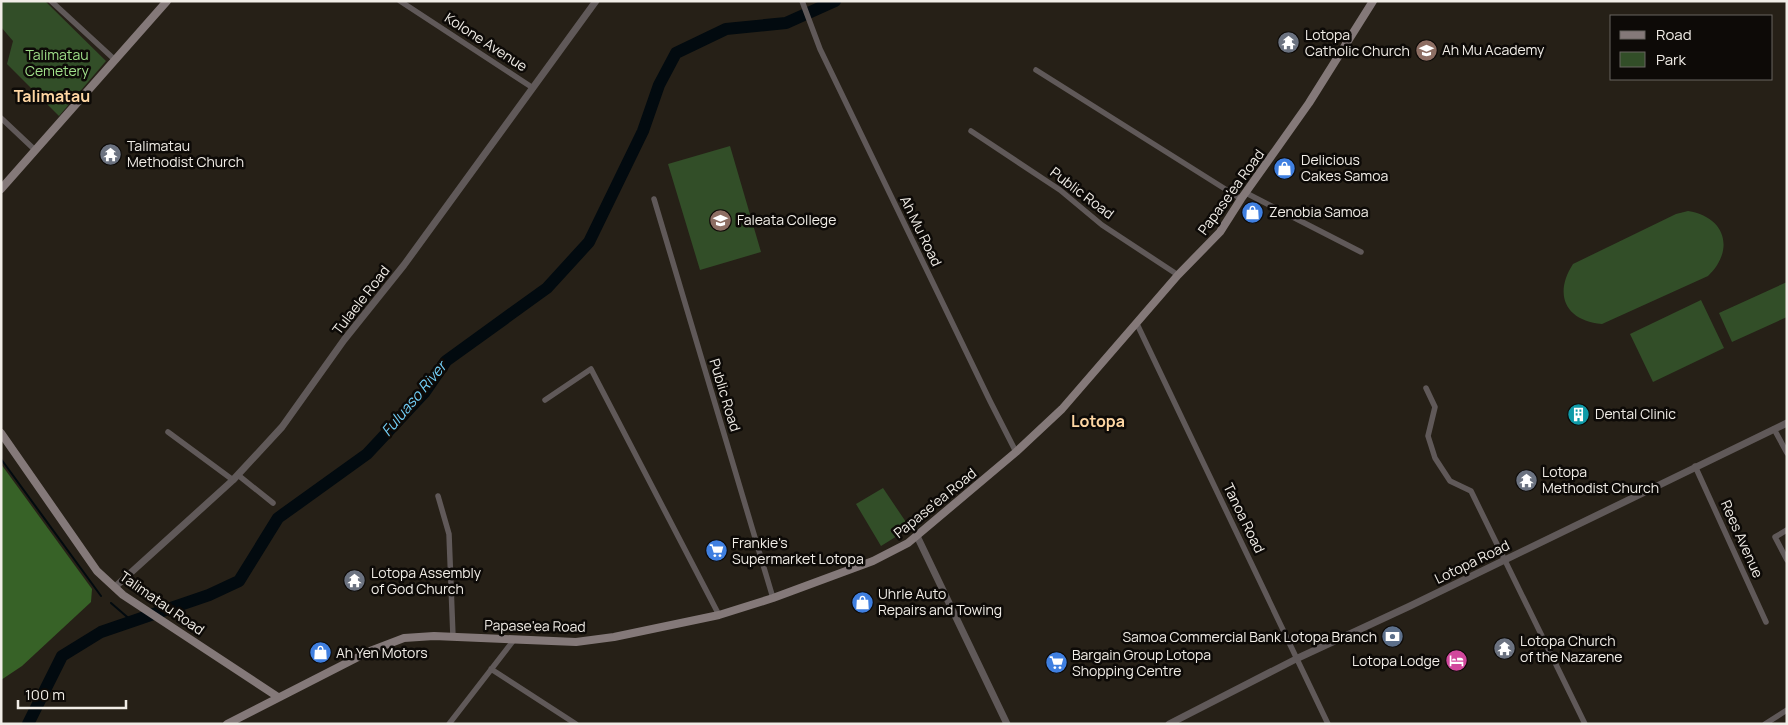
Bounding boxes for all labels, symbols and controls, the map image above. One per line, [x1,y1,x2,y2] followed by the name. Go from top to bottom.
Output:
[441,8,531,75] street label: Kolone Avenue
[1610,15,1773,80] legend
[1656,24,1692,45] text: Road
[1305,25,1410,60] place label: Lotopa Catholic Church
[1277,31,1301,55] temple icon: Lotopa Catholic Church
[1414,38,1438,62] school or university icon: Ah Mu Academy
[1442,40,1545,59] place label: Ah Mu Academy
[25,45,90,80] park label: Talimatau Cemetery
[1656,49,1686,70] text: Park
[14,85,90,107] district label: Talimatau
[127,136,244,171] place label: Talimatau Methodist Church
[99,142,123,166] temple icon: Talimatau Methodist Church
[1193,145,1268,238] street label: Papase'ea Road
[1301,150,1388,185] place label: Delicious Cakes Samoa
[1273,156,1297,180] shop icon: Delicious Cakes Samoa
[1047,162,1118,223] street label: Public Road
[896,192,947,269] street label: Ah Mu Road
[1241,200,1265,224] shop icon: Zenobia Samoa
[1269,202,1369,221] place label: Zenobia Samoa
[709,208,733,232] school or university icon: Faleata College
[737,210,836,229] place label: Faleata College
[328,261,394,338] street label: Tulaele Road
[376,355,453,440] water label: Fuluaso River
[705,356,746,434] street label: Public Road
[1567,402,1591,426] building icon: Dental Clinic
[1595,404,1676,423] place label: Dental Clinic
[1071,410,1125,432] district label: Lotopa
[1542,462,1659,497] place label: Lotopa Methodist Church
[889,463,980,542] street label: Papase'ea Road
[1514,468,1538,492] temple icon: Lotopa Methodist Church
[1219,480,1270,556] street label: Tanoa Road
[1717,497,1768,581] street label: Rees Avenue
[732,533,864,568] place label: Frankie's Supermarket Lotopa
[1431,535,1512,588] street label: Lotopa Road
[704,539,728,563] supermarket icon: Frankie's Supermarket Lotopa
[371,563,482,598] place label: Lotopa Assembly of God Church
[116,566,208,639] street label: Talimatau Road
[343,569,367,593] temple icon: Lotopa Assembly of God Church
[878,584,1002,619] place label: Uhrle Auto Repairs and Towing
[850,590,874,614] shop icon: Uhrle Auto Repairs and Towing
[484,615,586,636] street label: Papase'ea Road
[1381,625,1405,649] bank icon: Samoa Commercial Bank Lotopa Branch
[1122,627,1377,646] place label: Samoa Commercial Bank Lotopa Branch
[1520,631,1622,666] place label: Lotopa Church of the Nazarene
[1492,637,1516,661] temple icon: Lotopa Church of the Nazarene
[308,641,332,665] shop icon: Ah Yen Motors
[336,643,428,662] place label: Ah Yen Motors
[1072,645,1211,680] place label: Bargain Group Lotopa Shopping Centre
[1444,649,1468,673] hotel icon: Lotopa Lodge
[1044,651,1068,675] supermarket icon: Bargain Group Lotopa Shopping Centre
[1352,651,1440,670] place label: Lotopa Lodge
[18,678,125,710] scale bar
[25,684,65,705] text: 100 m

